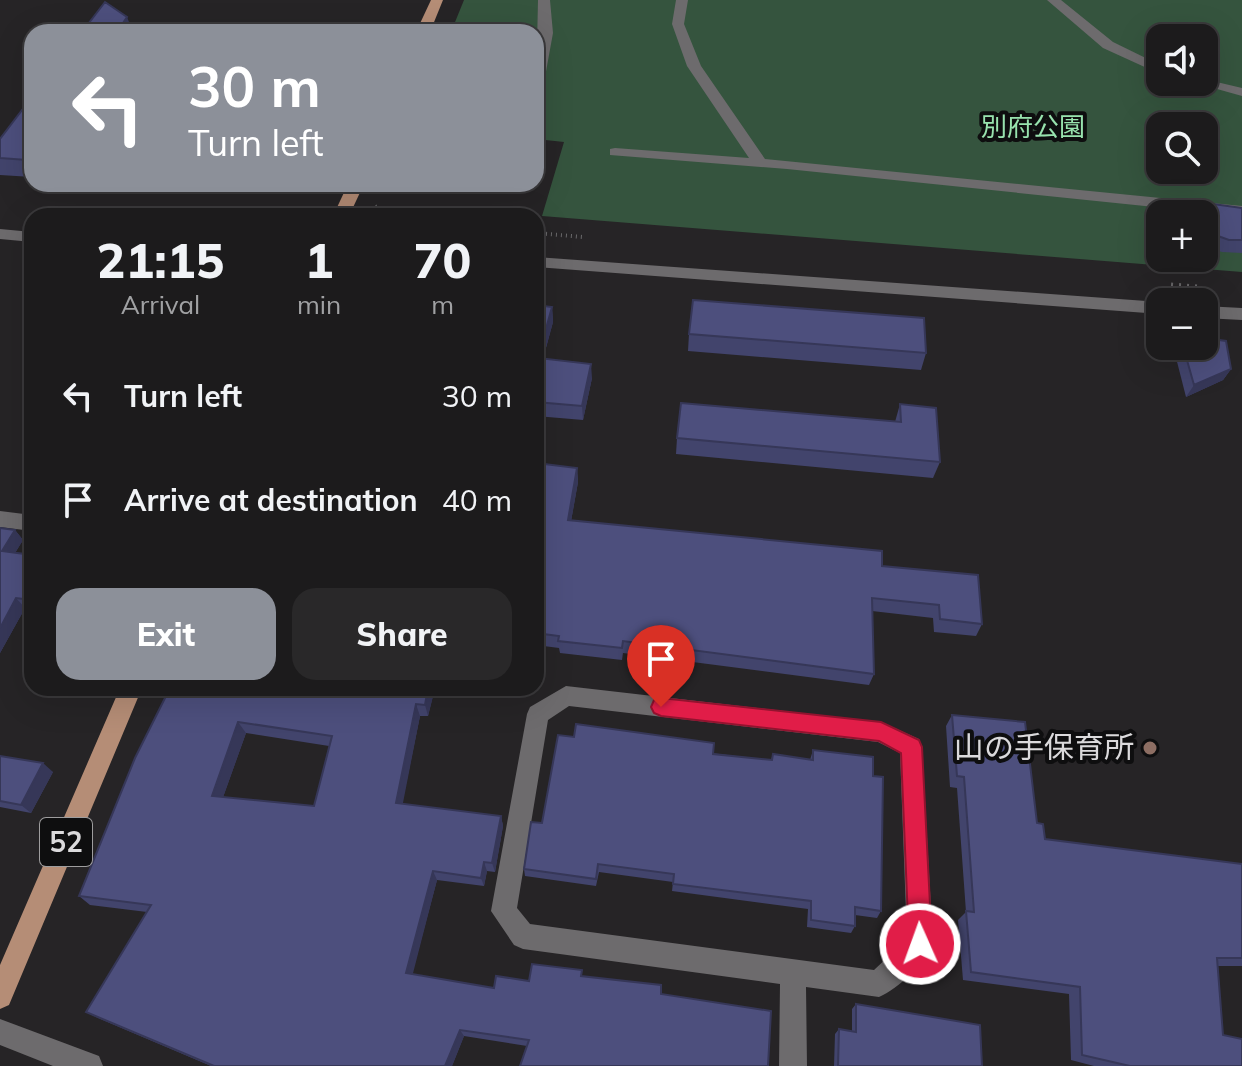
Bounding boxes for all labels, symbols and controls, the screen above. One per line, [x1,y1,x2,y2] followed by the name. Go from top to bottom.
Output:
[1146,24,1218,360] map controls
[1146,24,1218,96] button: sound
[188,51,321,121] text: 30 m
[56,56,160,160] icon: left
[981,110,1085,143] park label: 別府公園
[1146,112,1218,184] button: search
[188,120,324,165] text: Turn left
[1146,200,1218,272] button: +
[97,230,224,290] text: 21:15
[305,230,333,290] text: 1
[414,230,471,290] text: 70
[121,288,200,321] text: Arrival
[297,288,341,321] text: min
[431,288,454,321] text: m
[1146,288,1218,360] button: −
[56,374,100,418] icon: left
[124,377,242,415] text: Turn left
[442,377,512,415] text: 30 m
[56,478,100,522] icon: arrive
[124,481,418,519] text: Arrive at destination
[442,481,512,519] text: 40 m
[56,588,276,680] button: Exit
[292,588,512,680] button: Share
[627,625,695,707] pin
[639,637,683,681] icon: arrive
[954,728,1134,766] place label: 山の手保育所
[1141,739,1159,757] marker: 山の手保育所
[40,818,92,866] road number: 52
[878,902,962,986] position arrow

